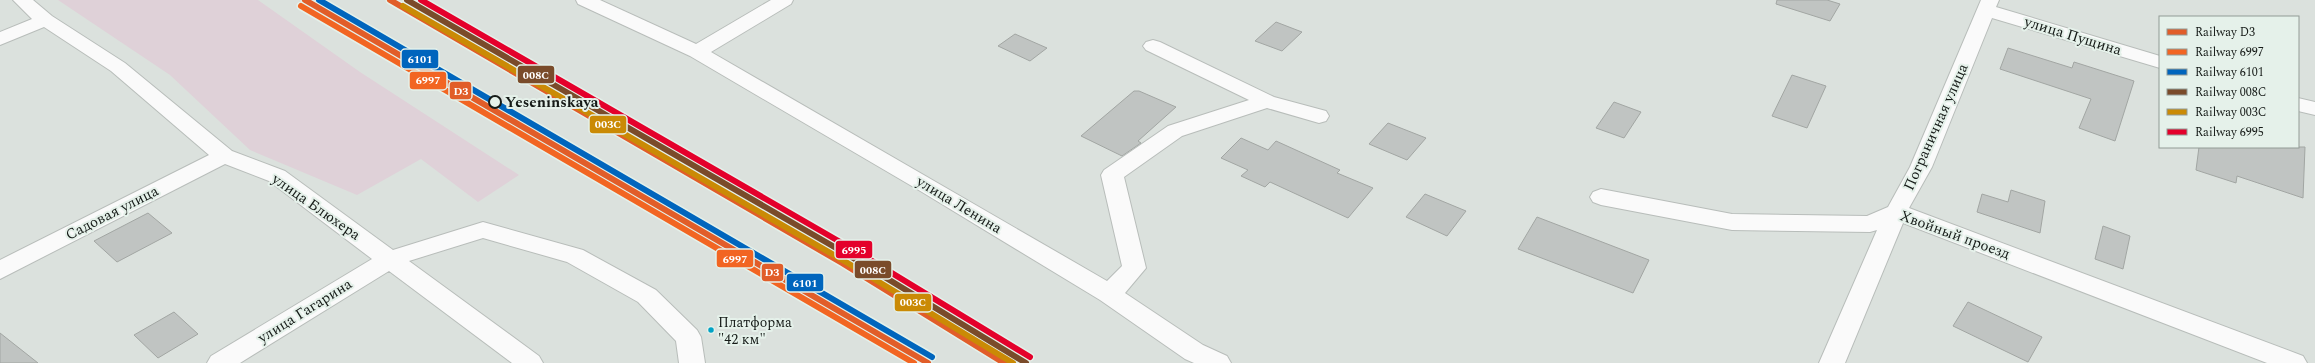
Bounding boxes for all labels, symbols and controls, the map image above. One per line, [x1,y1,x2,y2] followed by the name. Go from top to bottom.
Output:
[2021,10,2125,62] street label: улица Пущина
[2159,16,2299,148] legend
[2195,23,2255,42] text: Railway D3
[2195,43,2264,62] text: Railway 6997
[401,49,439,69] line badge: 6101
[408,51,432,68] text: 6101
[1898,59,1975,194] street label: Пограничная улица
[2195,63,2264,82] text: Railway 6101
[517,65,555,84] line badge: 008С
[523,67,549,84] text: 008С
[409,71,447,90] line badge: 6997
[416,72,440,89] text: 6997
[449,81,472,100] line badge: D3
[454,83,469,100] text: D3
[2195,83,2267,102] text: Railway 008С
[505,91,599,114] place label: Yeseninskaya
[488,95,502,109] marker: Yeseninskaya
[2195,103,2267,122] text: Railway 003С
[589,115,627,134] line badge: 003С
[595,116,621,133] text: 003С
[2195,123,2264,142] text: Railway 6995
[266,167,366,247] street label: улица Блюхера
[911,170,1007,240] street label: улица Ленина
[61,179,163,246] street label: Садовая улица
[1897,204,2013,266] street label: Хвойный проезд
[835,240,873,259] line badge: 6995
[842,242,866,259] text: 6995
[716,249,754,268] line badge: 6997
[723,251,747,268] text: 6997
[854,260,892,279] line badge: 008С
[860,262,886,279] text: 008С
[761,263,784,282] line badge: D3
[765,264,780,281] text: D3
[252,272,357,350] street label: улица Гагарина
[786,273,824,292] line badge: 6101
[793,275,817,292] text: 6101
[894,293,932,312] line badge: 003С
[900,294,926,311] text: 003С
[718,312,792,350] place label: Платформа "42 км"
[706,325,716,335] marker: Платформа "42 км"

